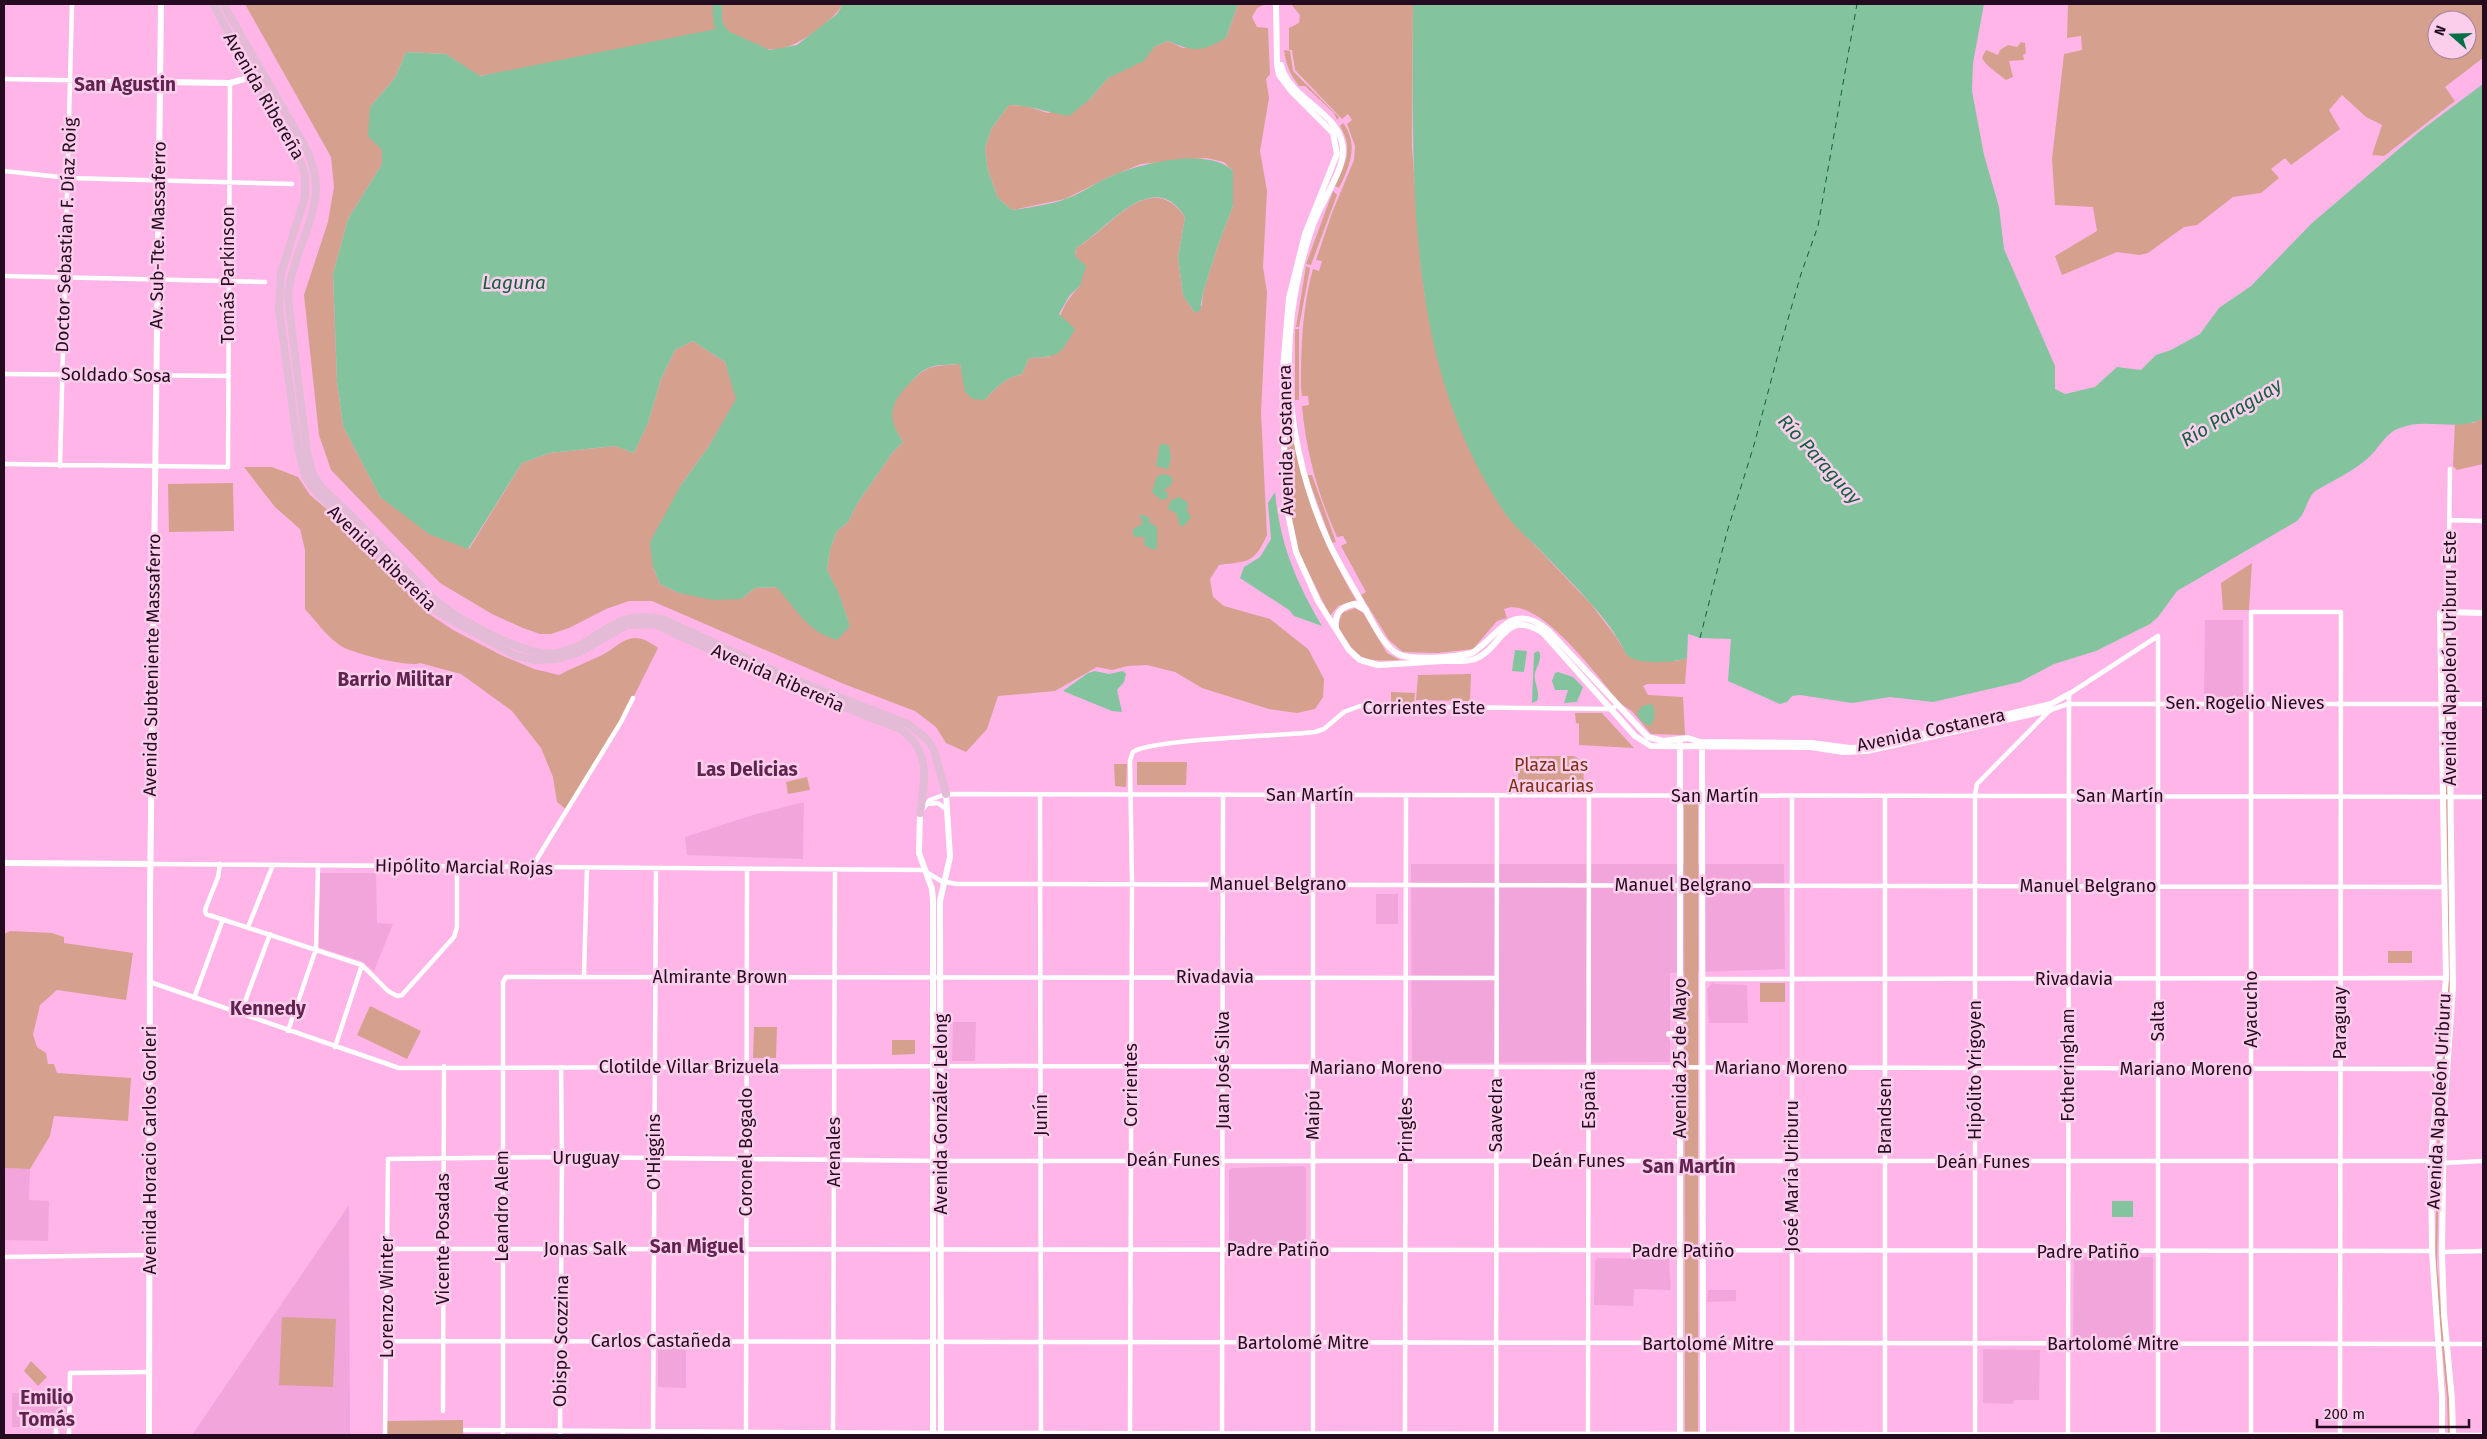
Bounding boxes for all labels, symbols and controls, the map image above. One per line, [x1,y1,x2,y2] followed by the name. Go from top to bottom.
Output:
[2427,10,2477,60] north arrow
[2431,23,2450,38] text: N
[219,29,309,163] street label: Avenida Ribereña
[74,73,176,96] district label: San Agustin
[51,116,81,353] street label: Doctor Sebastian F. Díaz Roig
[145,141,171,329] street label: Av. Sub-Tte. Massaferro
[217,206,239,344] street label: Tomás Parkinson
[482,271,546,294] water label: Laguna
[61,363,171,387] street label: Soldado Sosa
[1274,364,1298,516] street label: Avenida Costanera
[2177,373,2286,451] water label: Río Paraguay
[1773,410,1867,510] water label: Río Paraguay
[323,500,441,616] street label: Avenida Ribereña
[2439,530,2461,786] street label: Avenida Napoleón Uriburu Este
[139,533,165,797] street label: Avenida Subteniente Massaferro
[708,639,848,717] street label: Avenida Ribereña
[338,668,453,691] district label: Barrio Militar
[2165,692,2325,714] street label: Sen. Rogelio Nieves
[1363,697,1485,719] street label: Corrientes Este
[1855,704,2007,756] street label: Avenida Costanera
[1508,754,1594,797] park label: Plaza Las Araucarias
[696,758,798,781] district label: Las Delicias
[1266,784,1354,806] street label: San Martín
[1671,785,1759,807] street label: San Martín
[2076,785,2164,807] street label: San Martín
[375,854,553,880] street label: Hipólito Marcial Rojas
[1209,873,1347,895] street label: Manuel Belgrano
[1614,874,1752,896] street label: Manuel Belgrano
[2019,875,2157,897] street label: Manuel Belgrano
[653,966,787,988] street label: Almirante Brown
[1176,966,1254,988] street label: Rivadavia
[2035,968,2113,990] street label: Rivadavia
[2240,970,2262,1048] street label: Ayacucho
[1669,978,1691,1138] street label: Avenida 25 de Mayo
[2329,986,2351,1060] street label: Paraguay
[2422,992,2456,1210] street label: Avenida Napoleón Uriburu
[230,997,306,1020] district label: Kennedy
[1964,1000,1986,1140] street label: Hipólito Yrigoyen
[2147,1001,2169,1041] street label: Salta
[2057,1008,2079,1122] street label: Fotheringham
[1212,1011,1234,1129] street label: Juan José Silva
[930,1013,952,1214] street label: Avenida González Lelong
[139,1025,161,1275] street label: Avenida Horacio Carlos Gorleri
[1120,1043,1142,1127] street label: Corrientes
[599,1056,779,1078] street label: Clotilde Villar Brizuela
[1309,1057,1443,1079] street label: Mariano Moreno
[1714,1057,1848,1079] street label: Mariano Moreno
[2119,1058,2253,1080] street label: Mariano Moreno
[1578,1071,1600,1129] street label: España
[1874,1077,1896,1155] street label: Brandsen
[1485,1078,1507,1152] street label: Saavedra
[735,1087,757,1217] street label: Coronel Bogado
[1302,1090,1324,1140] street label: Maipú
[1030,1094,1052,1136] street label: Junín
[1395,1097,1417,1163] street label: Pringles
[1781,1100,1803,1252] street label: José María Uriburu
[643,1114,665,1190] street label: O'Higgins
[823,1117,845,1187] street label: Arenales
[552,1147,620,1169] street label: Uruguay
[1126,1149,1220,1171] street label: Deán Funes
[491,1150,513,1262] street label: Leandro Alem
[1531,1150,1625,1172] street label: Deán Funes
[1936,1151,2030,1173] street label: Deán Funes
[1642,1155,1736,1178] district label: San Martín
[432,1173,454,1305] street label: Vicente Posadas
[650,1235,745,1258] district label: San Miguel
[376,1236,398,1358] street label: Lorenzo Winter
[543,1238,627,1260] street label: Jonas Salk
[1227,1239,1329,1261] street label: Padre Patiño
[1632,1240,1734,1262] street label: Padre Patiño
[2037,1241,2139,1263] street label: Padre Patiño
[549,1275,573,1407] street label: Obispo Scozzina
[591,1330,731,1352] street label: Carlos Castañeda
[1237,1332,1369,1354] street label: Bartolomé Mitre
[1642,1333,1774,1355] street label: Bartolomé Mitre
[2047,1333,2179,1355] street label: Bartolomé Mitre
[19,1386,75,1431] district label: Emilio Tomás
[2317,1396,2470,1428] scale bar
[2324,1405,2365,1423] text: 200 m

